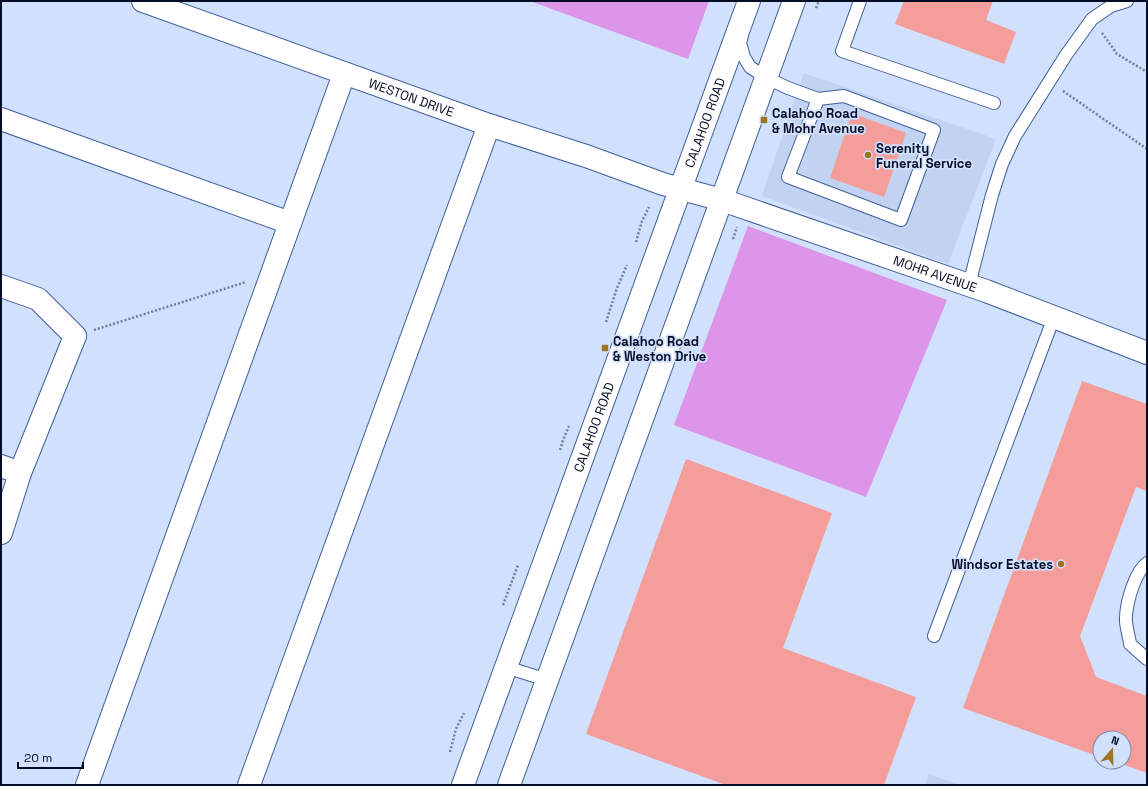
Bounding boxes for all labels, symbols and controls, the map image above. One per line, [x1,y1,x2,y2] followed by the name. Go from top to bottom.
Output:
[366,74,456,121] street label: WESTON DRIVE
[681,75,729,170] street label: CALAHOO ROAD
[772,105,865,137] place label: Calahoo Road & Mohr Avenue
[759,115,769,125] marker: Calahoo Road & Mohr Avenue
[876,140,972,172] place label: Serenity Funeral Service
[863,150,873,160] marker: Serenity Funeral Service
[891,252,979,296] street label: MOHR AVENUE
[613,333,706,365] place label: Calahoo Road & Weston Drive
[600,343,610,353] marker: Calahoo Road & Weston Drive
[570,380,618,475] street label: CALAHOO ROAD
[951,556,1053,573] place label: Windsor Estates
[1056,559,1066,569] marker: Windsor Estates
[1092,730,1132,770] north arrow
[1110,733,1121,748] text: N
[18,744,83,770] scale bar
[24,750,52,766] text: 20 m

